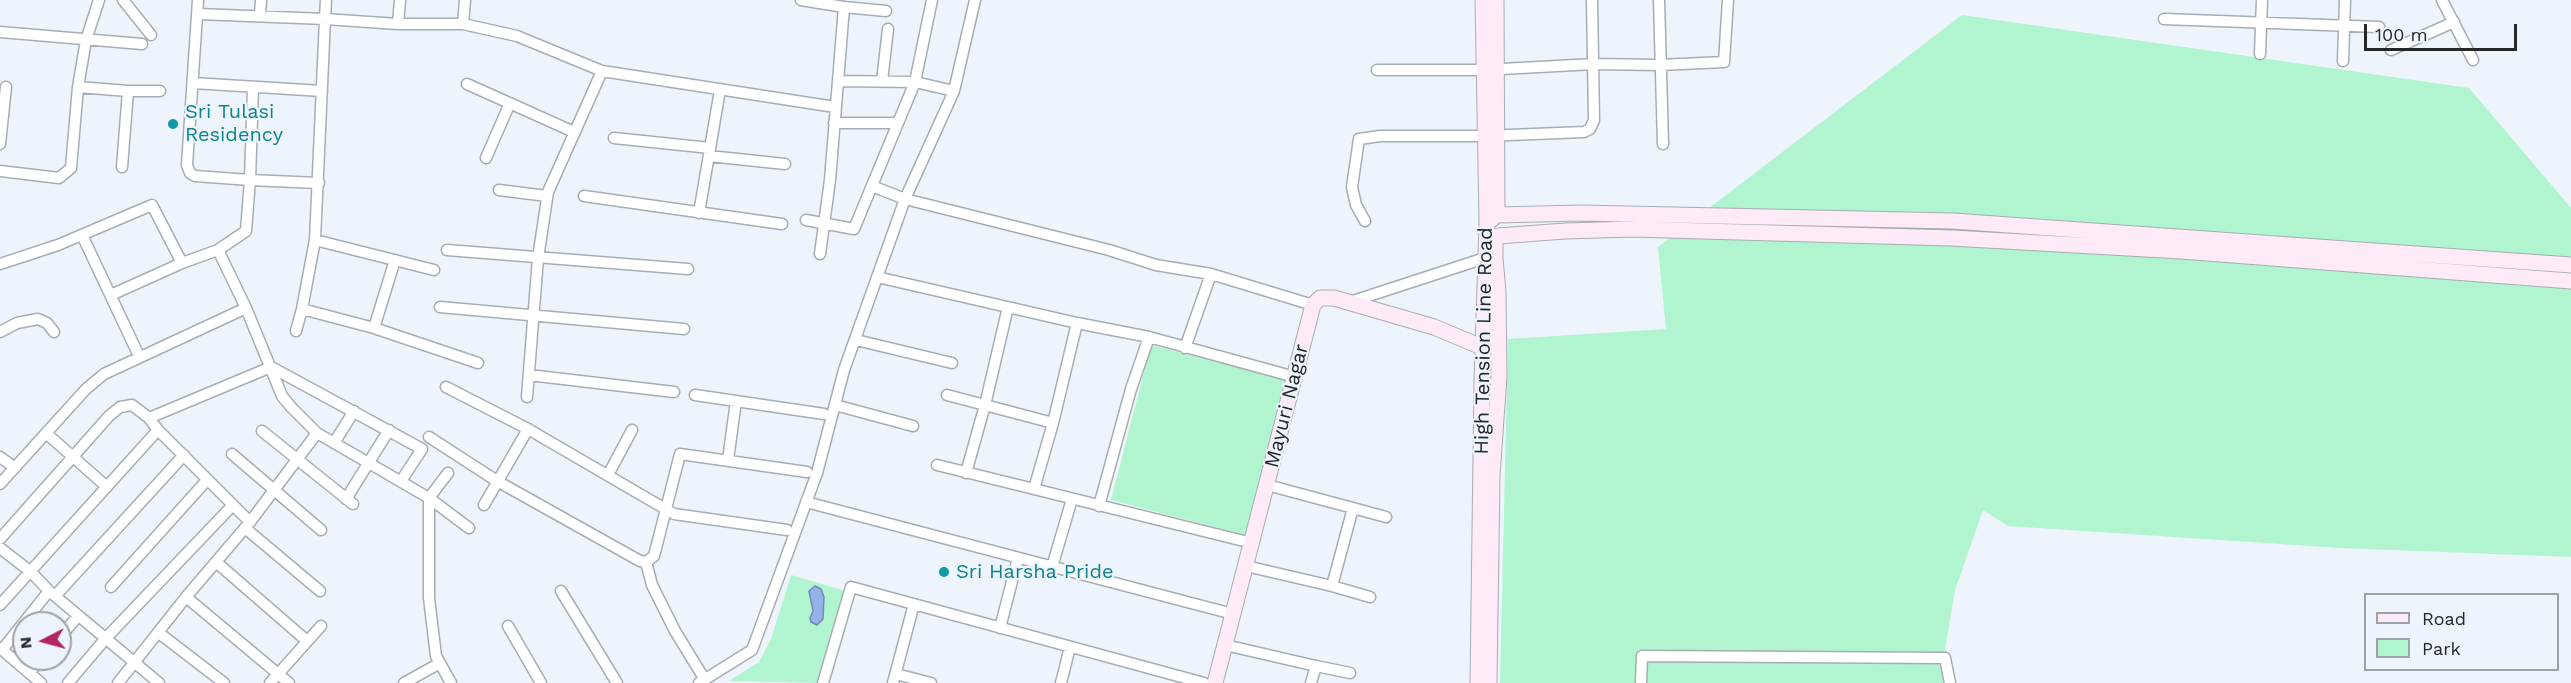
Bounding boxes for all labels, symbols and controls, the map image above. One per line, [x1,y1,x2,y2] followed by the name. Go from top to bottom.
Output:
[2367,12,2520,50] scale bar
[2375,24,2428,45] text: 100 m
[185,100,283,147] place label: Sri Tulasi Residency
[166,117,180,131] marker: Sri Tulasi Residency
[1470,227,1498,455] street label: High Tension Line Road
[1260,342,1314,470] street label: Mayuri Nagar
[956,560,1113,584] place label: Sri Harsha Pride
[937,565,951,579] marker: Sri Harsha Pride
[2364,593,2559,671] legend
[2422,608,2466,629] text: Road
[12,611,72,671] north arrow
[16,636,36,650] text: N
[2422,638,2461,659] text: Park

